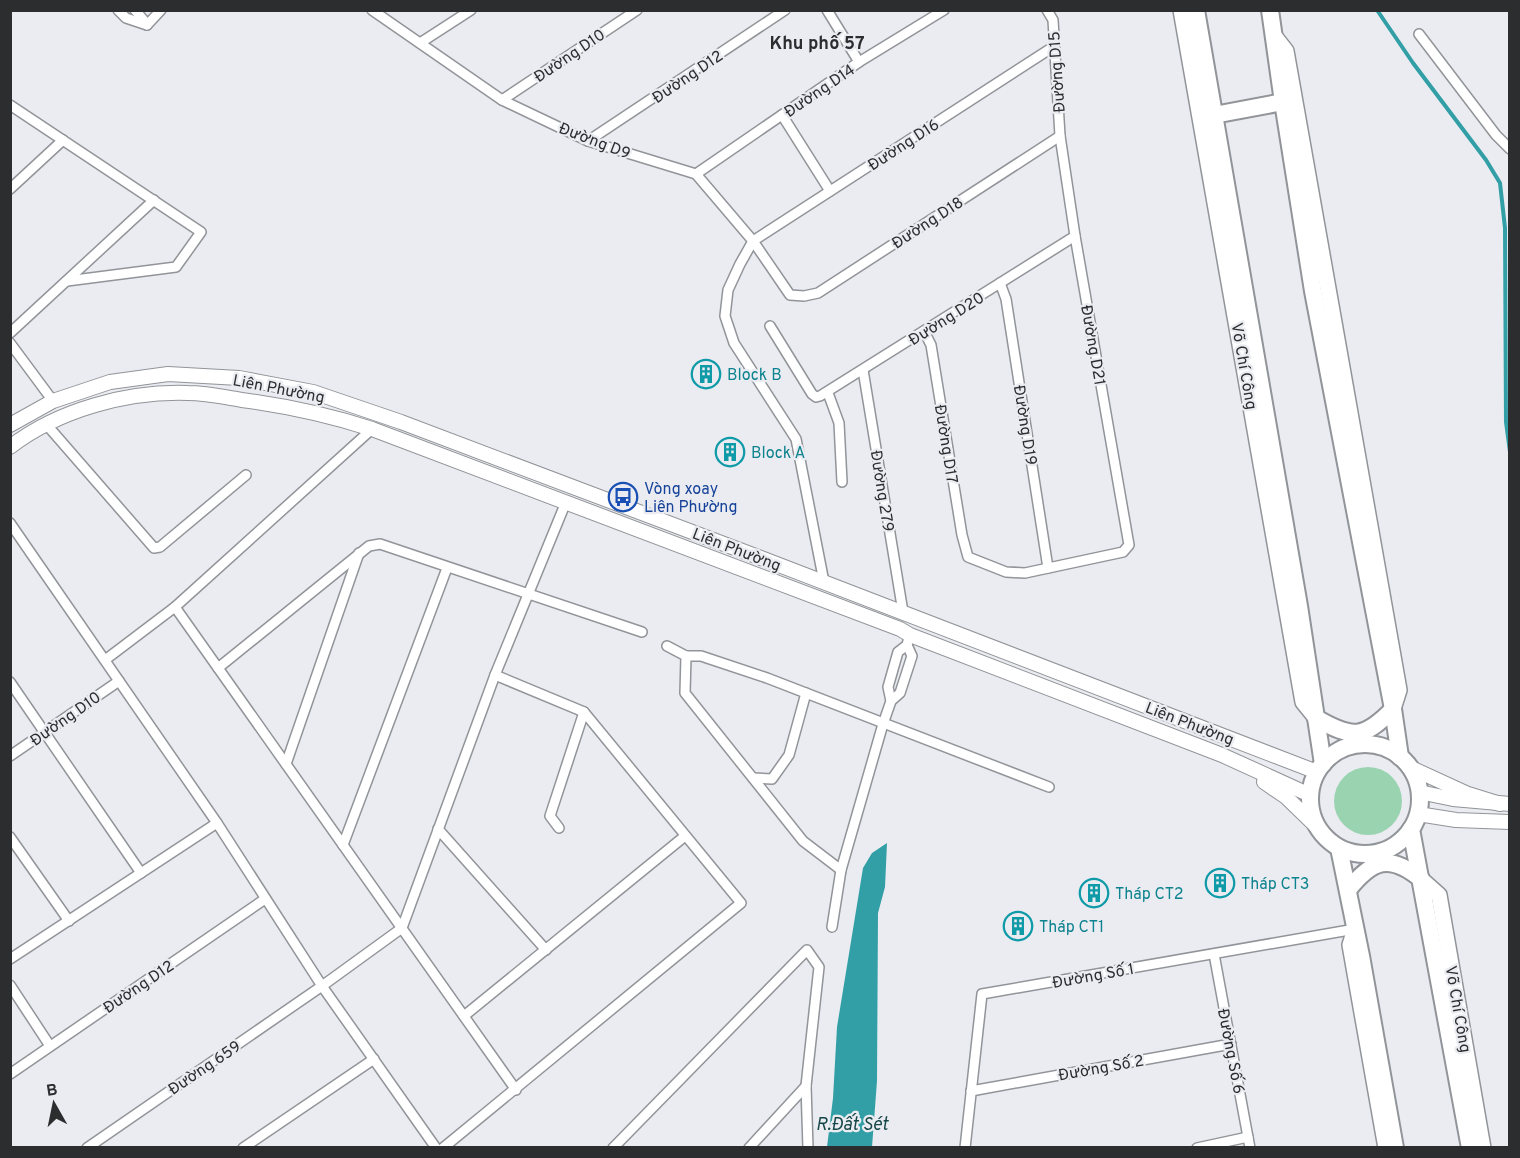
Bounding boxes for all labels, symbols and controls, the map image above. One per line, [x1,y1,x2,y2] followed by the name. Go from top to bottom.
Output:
[531,25,610,88] street label: Đường D10
[1045,31,1071,113] street label: Đường D15
[769,32,865,56] district label: Khu phố 57
[649,47,727,109] street label: Đường D12
[781,61,859,123] street label: Đường D14
[865,115,944,176] street label: Đường D16
[556,119,633,165] street label: Đường D9
[889,193,968,254] street label: Đường D18
[905,289,989,351] street label: Đường D20
[1075,304,1109,387] street label: Đường D21
[1226,321,1261,411] street label: Võ Chí Công
[690,358,722,390] building icon: Block B
[727,366,782,386] place label: Block B
[231,371,326,409] street label: Liên Phường
[1008,384,1040,467] street label: Đường D19
[929,403,961,485] street label: Đường D17
[714,436,746,468] building icon: Block A
[751,444,805,464] place label: Block A
[865,449,897,533] street label: Đường 279
[644,480,737,518] place label: Vòng xoay Liên Phường
[607,481,639,513] bus stop icon: Vòng xoay Liên Phường
[689,525,783,577] street label: Liên Phường
[27,688,105,751] street label: Đường D10
[1142,699,1236,751] street label: Liên Phường
[1204,867,1236,899] building icon: Tháp CT3
[1241,875,1309,895] place label: Tháp CT3
[1078,877,1110,909] building icon: Tháp CT2
[1115,885,1184,905] place label: Tháp CT2
[1002,910,1034,942] building icon: Tháp CT1
[1039,918,1104,938] place label: Tháp CT1
[100,957,178,1019] street label: Đường D12
[1051,959,1136,994] street label: Đường Số 1
[1440,964,1475,1054] street label: Võ Chí Công
[1212,1007,1249,1096] street label: Đường Số 6
[165,1037,245,1100] street label: Đường 659
[1057,1051,1146,1086] street label: Đường Số 2
[24,1074,84,1134] north arrow
[45,1080,59,1102] text: B
[816,1113,890,1137] water label: R.Đất Sét

